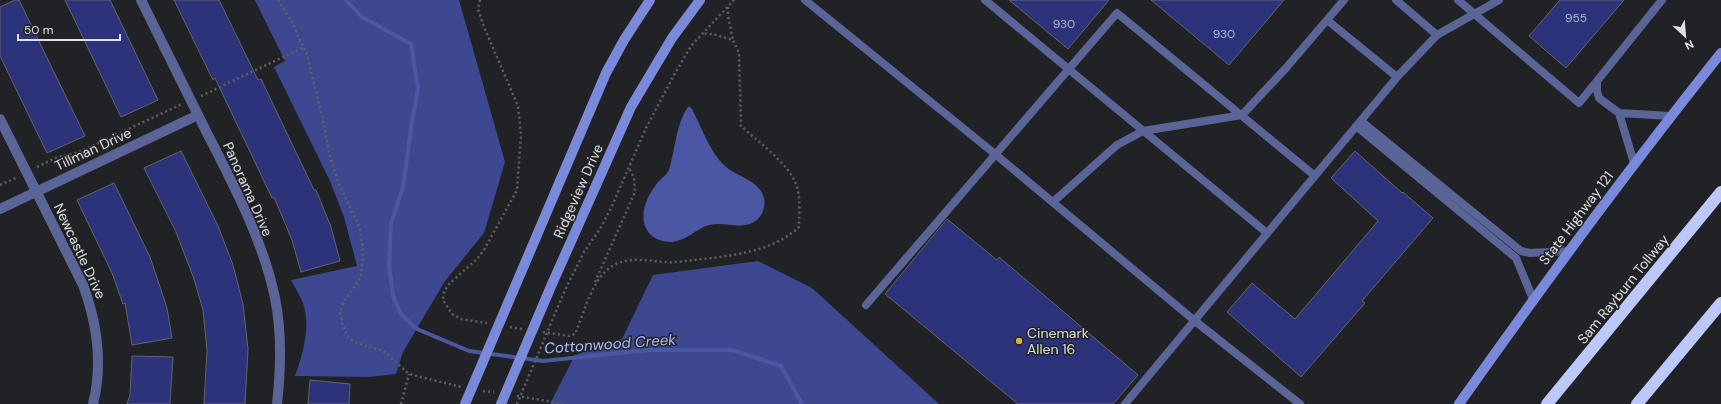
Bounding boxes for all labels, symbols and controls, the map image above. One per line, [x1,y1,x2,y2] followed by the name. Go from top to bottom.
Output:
[1565,10,1587,26] house number: 955
[18,16,120,42] scale bar
[1053,16,1075,32] house number: 930
[1665,16,1705,56] north arrow
[24,22,53,38] text: 50 m
[1213,26,1235,42] house number: 930
[1683,37,1696,53] text: N
[52,123,134,175] street label: Tillman Drive
[219,139,277,239] street label: Panorama Drive
[549,141,607,241] street label: Ridgeview Drive
[1535,167,1617,269] street label: State Highway 121
[50,200,110,302] street label: Newcastle Drive
[1573,230,1673,347] street label: Sam Rayburn Tollway
[1027,324,1089,358] place label: Cinemark Allen 16
[543,329,677,359] water label: Cottonwood Creek
[1014,336,1024,346] marker: Cinemark Allen 16

